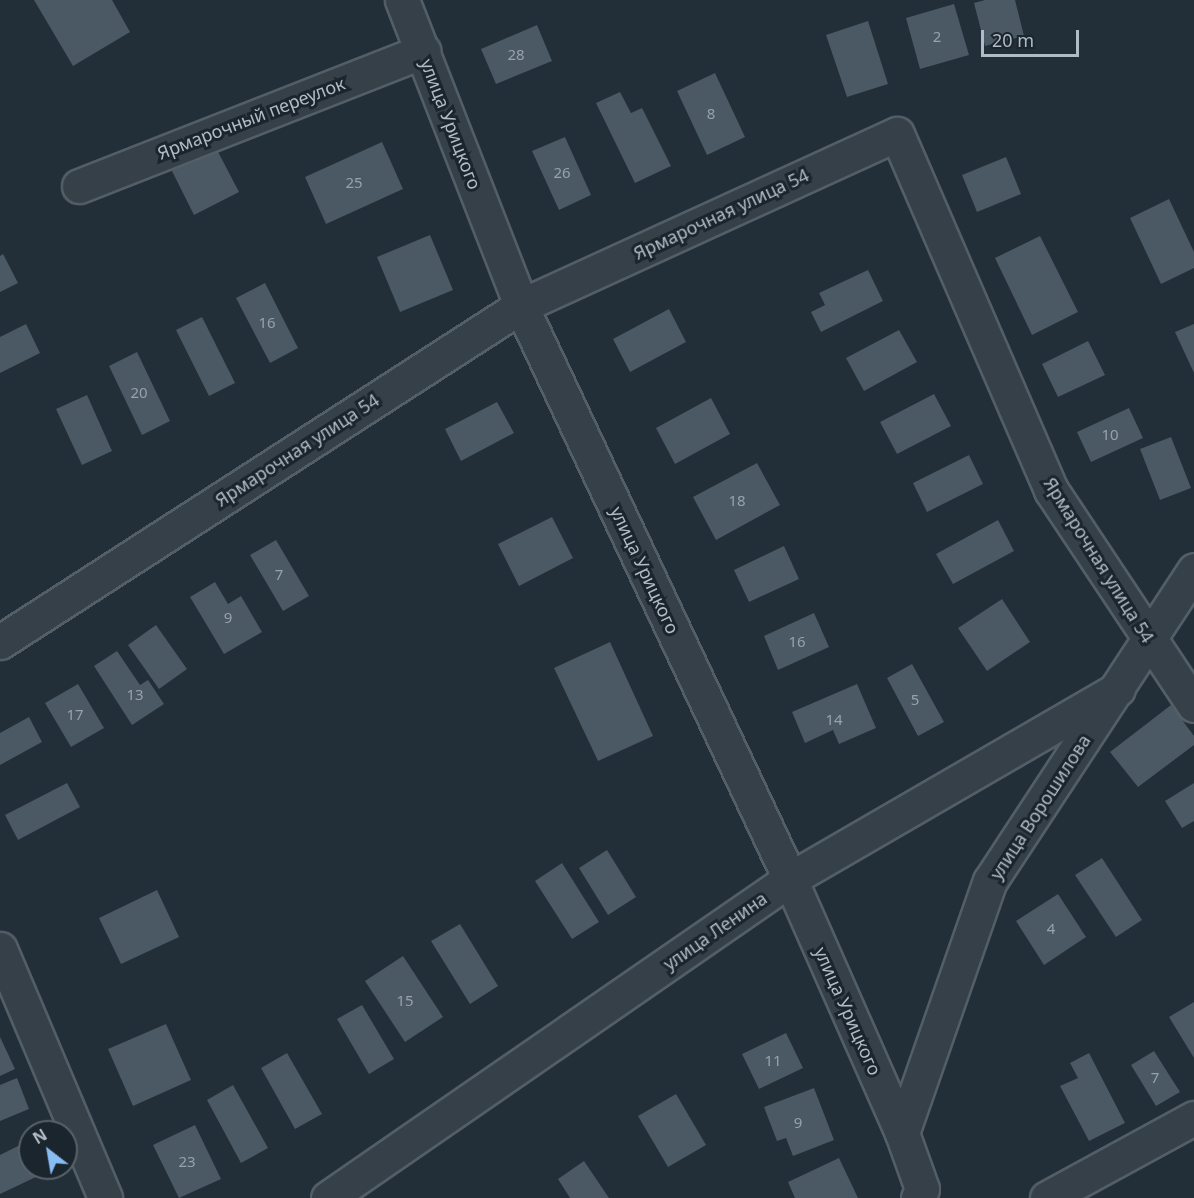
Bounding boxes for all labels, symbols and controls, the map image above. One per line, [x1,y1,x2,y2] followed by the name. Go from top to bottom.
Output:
[984,18,1082,56] scale bar
[933,28,941,46] house number: 2
[992,28,1034,52] text: 20 m
[507,46,525,64] house number: 28
[416,56,486,192] street label: улица Урицкого
[154,72,348,164] street label: Ярмарочный переулок
[707,105,715,123] house number: 8
[553,164,571,182] house number: 26
[630,164,812,264] street label: Ярмарочная улица 54
[345,174,363,192] house number: 25
[258,314,276,332] house number: 16
[130,384,148,402] house number: 20
[211,389,383,511] street label: Ярмарочная улица 54
[1101,426,1119,444] house number: 10
[1039,473,1159,647] street label: Ярмарочная улица 54
[728,492,746,510] house number: 18
[606,503,684,637] street label: улица Урицкого
[275,566,283,584] house number: 7
[224,609,232,627] house number: 9
[788,633,806,651] house number: 16
[126,686,144,704] house number: 13
[911,691,919,709] house number: 5
[66,706,84,724] house number: 17
[825,711,843,729] house number: 14
[985,730,1095,884] street label: улица Ворошилова
[659,887,771,975] street label: улица Ленина
[1047,920,1055,938] house number: 4
[810,944,886,1078] street label: улица Урицкого
[396,992,414,1010] house number: 15
[764,1052,782,1070] house number: 11
[1151,1069,1159,1087] house number: 7
[794,1114,802,1132] house number: 9
[18,1120,78,1180] north arrow
[29,1124,51,1149] text: N
[178,1153,196,1171] house number: 23

